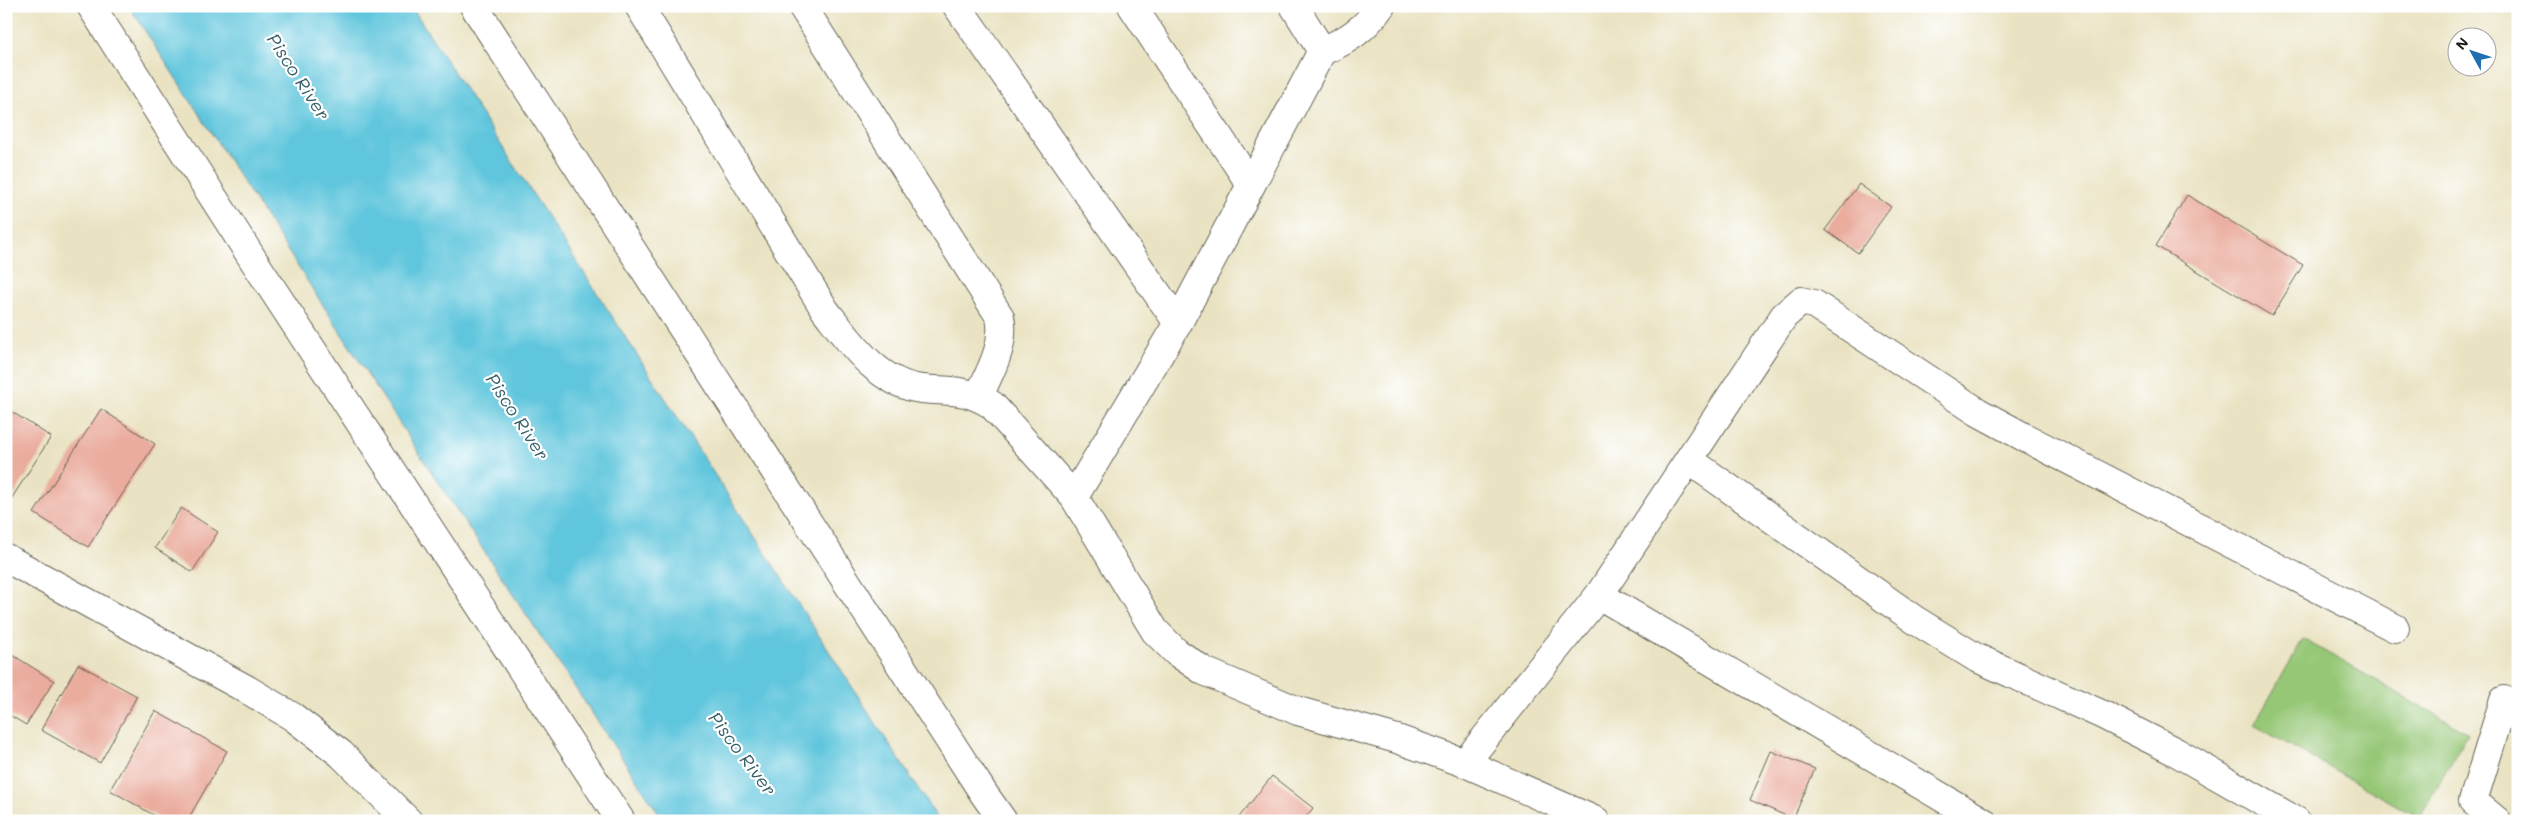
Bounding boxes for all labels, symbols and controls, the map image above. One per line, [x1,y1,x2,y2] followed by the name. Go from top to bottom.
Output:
[262,28,336,125] water label: Pisco River
[2446,28,2496,78] north arrow
[2451,33,2472,54] text: N
[481,368,555,465] water label: Pisco River
[703,707,782,800] water label: Pisco River

